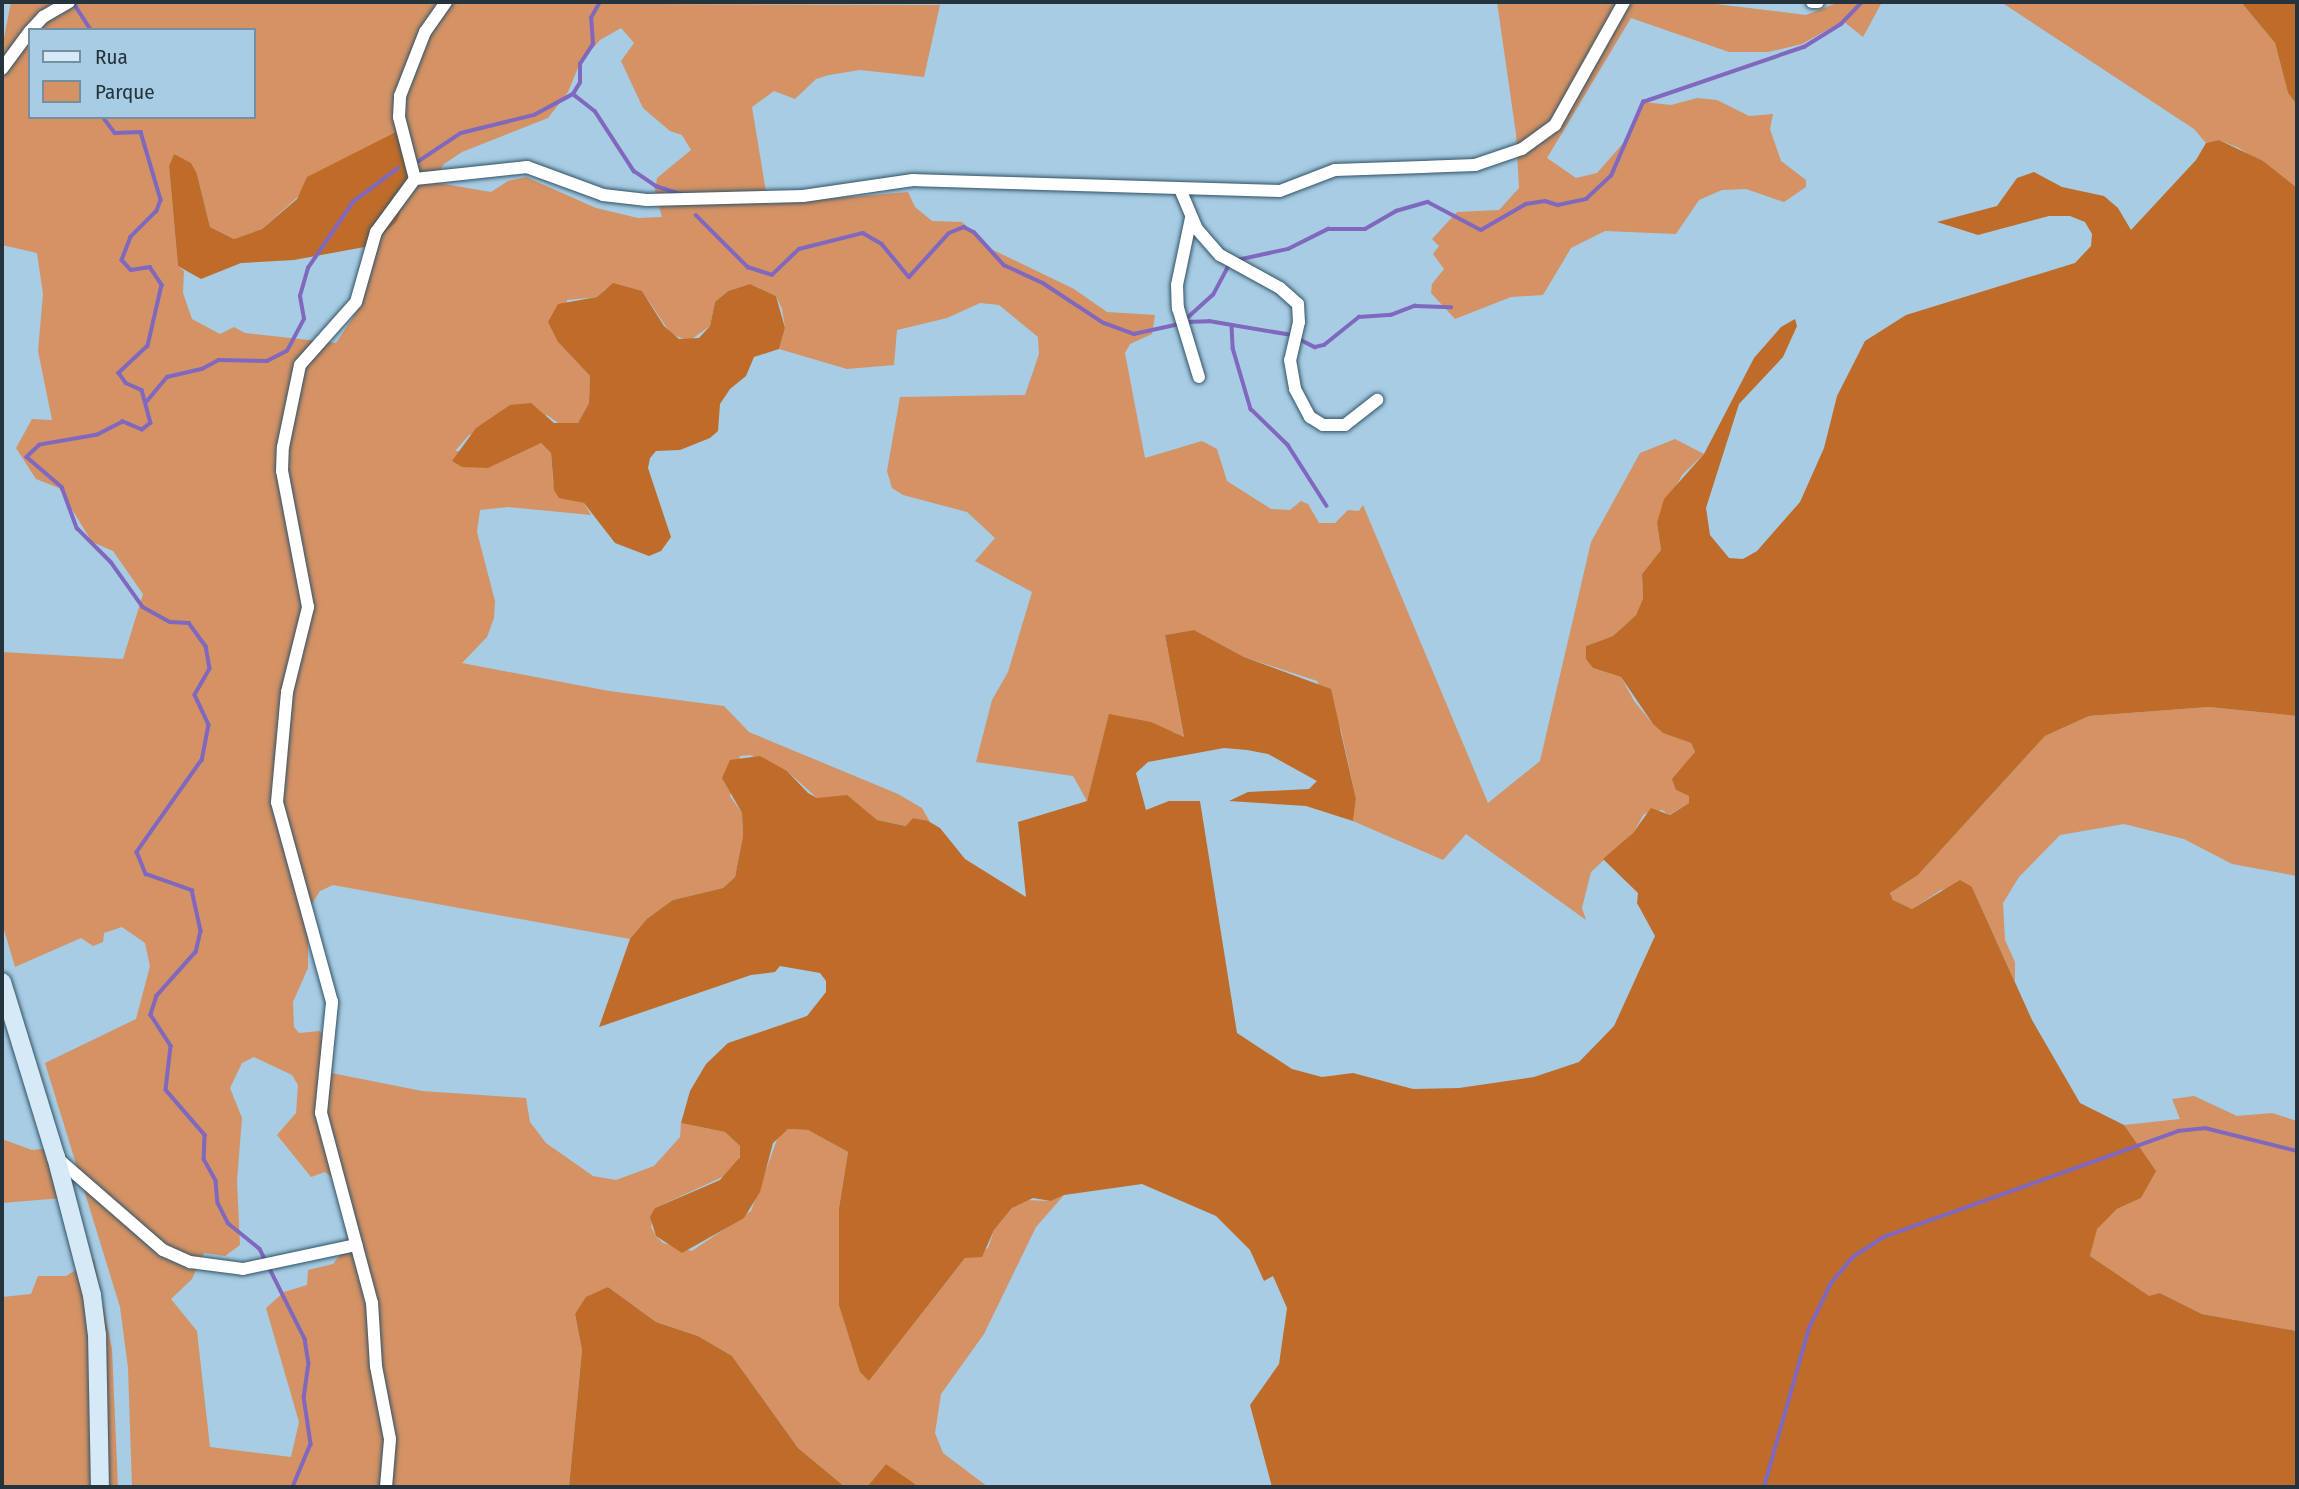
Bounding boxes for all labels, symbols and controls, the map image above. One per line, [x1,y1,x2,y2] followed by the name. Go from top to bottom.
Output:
[28,28,256,119] legend
[95,44,128,70] text: Rua
[95,79,155,105] text: Parque

